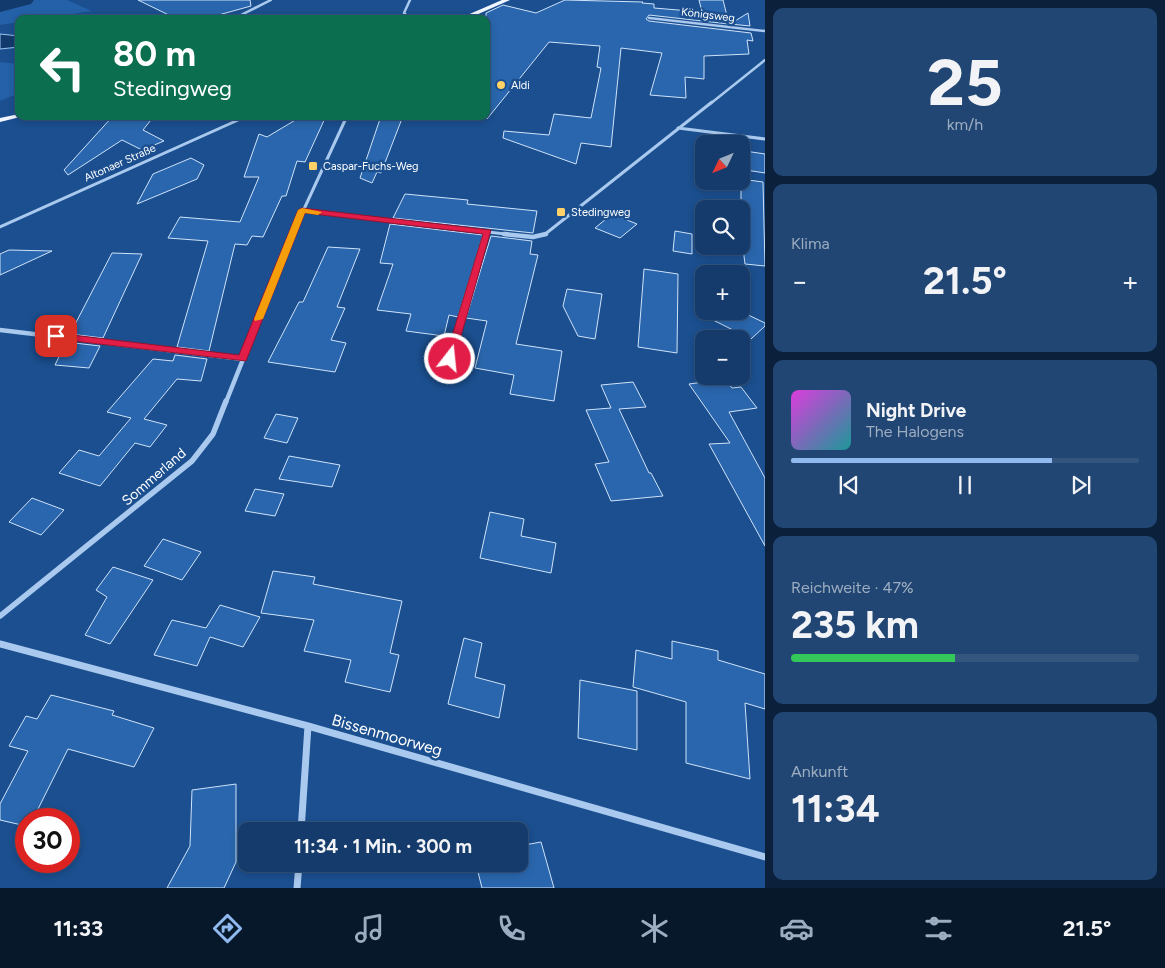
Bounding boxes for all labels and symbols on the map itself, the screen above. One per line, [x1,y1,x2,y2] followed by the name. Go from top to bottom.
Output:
[680,5,736,25] street label: Königsweg
[495,79,507,91] marker: Aldi
[511,79,530,92] place label: Aldi
[695,135,750,190] north arrow
[82,141,158,185] street label: Altonaer Straße
[307,160,319,172] marker: Caspar-Fuchs-Weg
[323,160,418,173] place label: Caspar-Fuchs-Weg
[555,206,567,218] marker: Stedingweg
[571,206,630,219] place label: Stedingweg
[35,315,77,357] pin
[423,332,475,384] position arrow
[119,445,189,509] street label: Sommerland
[330,710,444,760] street label: Bissenmoorweg
[15,808,80,873] speed limit sign: 30

